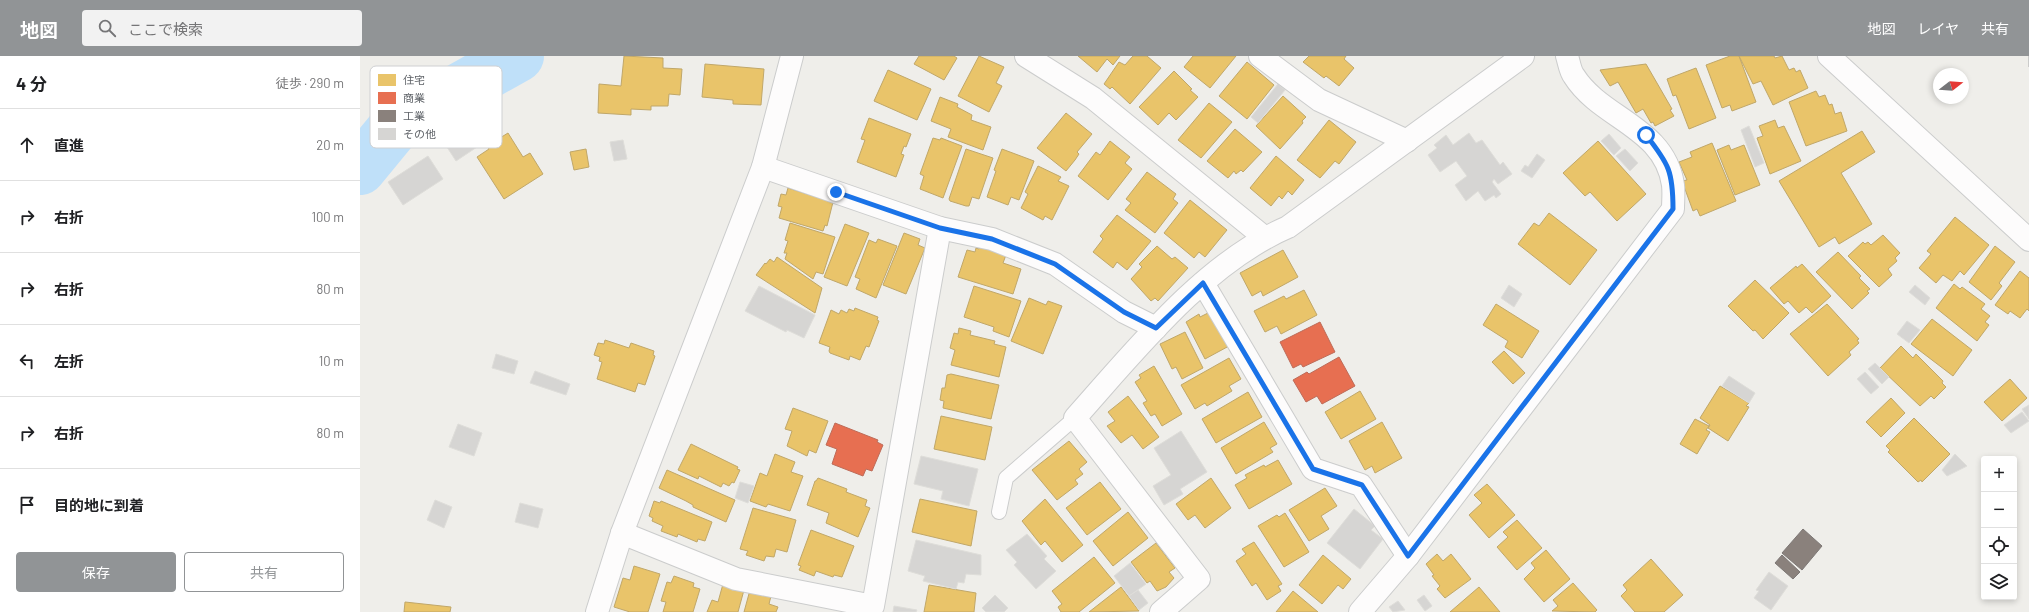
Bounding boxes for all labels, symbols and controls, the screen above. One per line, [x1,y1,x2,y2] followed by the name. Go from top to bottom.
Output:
[82,10,362,46] search box
[96,17,118,39] icon: search
[20,18,58,41] text: 地図
[128,20,203,38] text: ここで検索
[1867,20,1895,37] text: 地図
[1917,20,1959,37] text: レイヤ
[1981,20,2009,37] text: 共有
[370,66,502,148] legend
[1933,68,1969,104] north arrow
[16,73,47,93] text: 4 分
[403,73,425,86] text: 住宅
[276,75,344,91] text: 徒歩 · 290 m
[403,91,425,104] text: 商業
[403,109,425,122] text: 工業
[1637,126,1655,144] route start
[403,127,436,140] text: その他
[16,134,38,156] icon: ahead
[54,136,84,154] text: 直進
[316,137,344,153] text: 20 m
[827,183,845,201] route end
[16,206,38,228] icon: right
[54,208,84,226] text: 右折
[311,209,344,225] text: 100 m
[16,278,38,300] icon: right
[54,280,84,298] text: 右折
[317,281,344,297] text: 80 m
[16,350,38,372] icon: left
[54,352,84,370] text: 左折
[319,353,344,369] text: 10 m
[16,422,38,444] icon: right
[54,424,84,442] text: 右折
[317,425,344,441] text: 80 m
[1981,456,2017,600] map controls
[1981,456,2017,492] button: +
[1981,492,2017,528] button: −
[16,494,38,516] icon: arrive
[54,496,144,514] text: 目的地に到着
[1981,528,2017,564] button: locate
[16,552,176,592] button: 保存
[184,552,344,592] button: 共有
[1981,564,2017,600] button: layers

